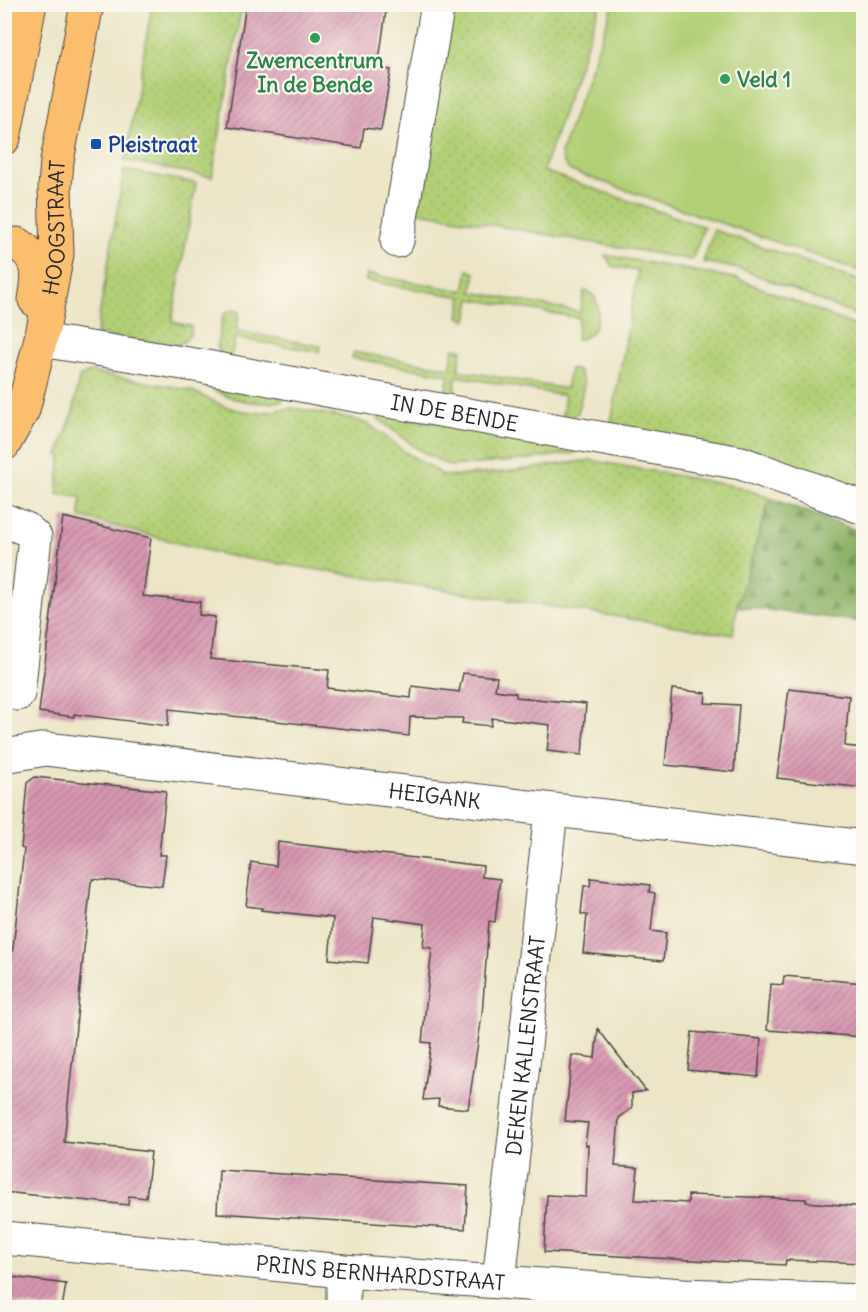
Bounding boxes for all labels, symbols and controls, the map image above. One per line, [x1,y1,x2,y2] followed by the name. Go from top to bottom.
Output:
[308,31,322,45] marker: Zwemcentrum In de Bende
[246,47,384,98] place label: Zwemcentrum In de Bende
[737,66,791,93] place label: Veld 1
[718,72,732,86] marker: Veld 1
[108,131,198,158] place label: Pleistraat
[89,137,103,151] marker: Pleistraat
[36,159,71,297] street label: HOOGSTRAAT
[389,388,520,437] street label: IN DE BENDE
[387,777,482,814] street label: HEIGANK
[499,934,551,1157] street label: DEKEN KALLENSTRAAT
[254,1249,506,1296] street label: PRINS BERNHARDSTRAAT

